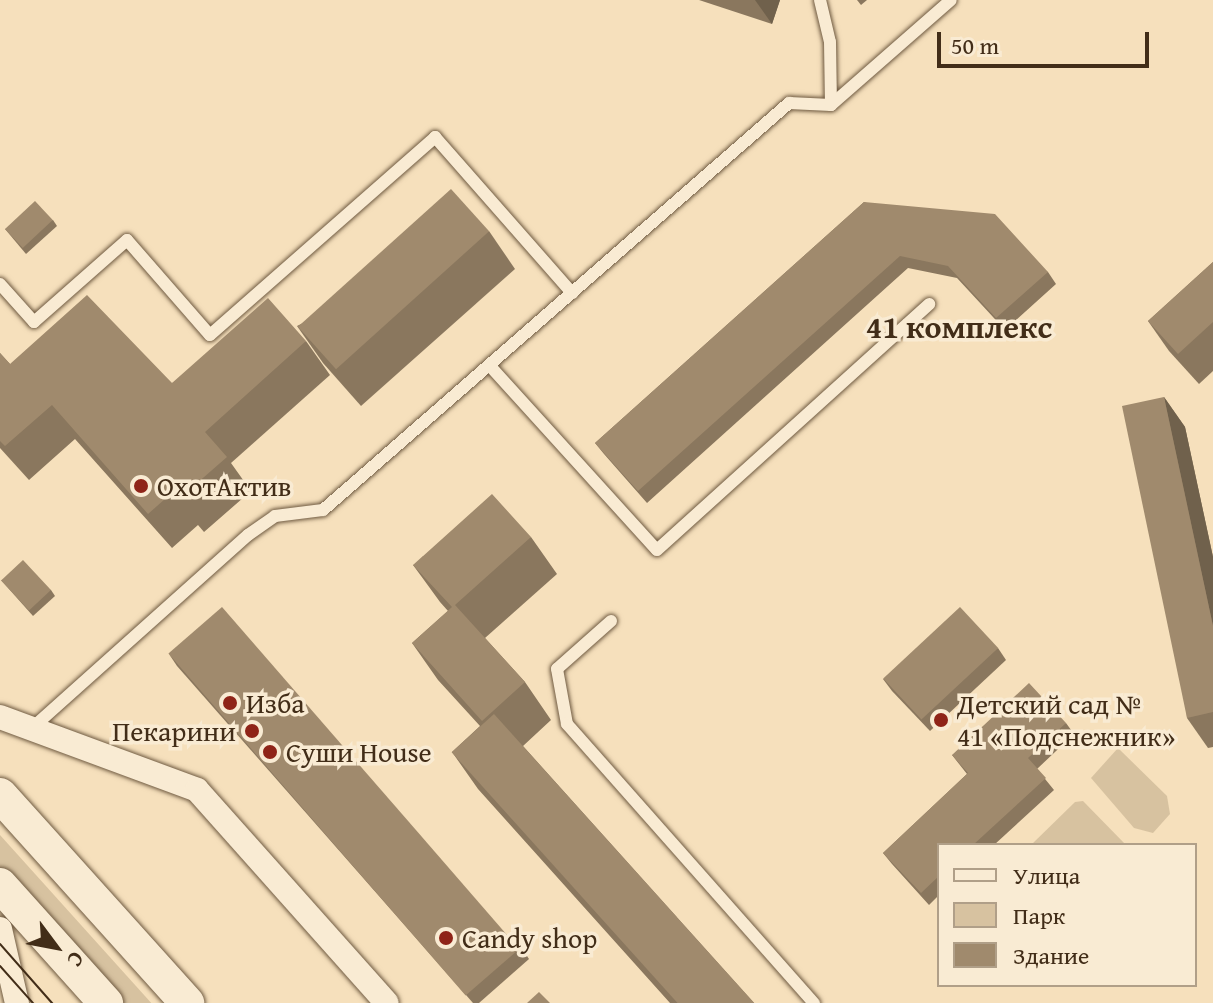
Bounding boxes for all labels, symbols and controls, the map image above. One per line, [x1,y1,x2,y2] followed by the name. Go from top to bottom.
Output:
[941,16,1153,66] scale bar
[951,28,999,63] text: 50 m
[866,308,1052,346] district label: 41 комплекс
[157,469,292,503] place label: ОхотАктив
[132,477,150,495] marker: ОхотАктив
[246,686,305,720] place label: Изба
[957,687,1175,753] place label: Детский сад № 41 «Подснежник»
[221,694,239,712] marker: Изба
[932,711,950,729] marker: Детский сад № 41 «Подснежник»
[112,714,236,748] place label: Пекарини
[243,722,261,740] marker: Пекарини
[286,735,432,769] place label: Суши House
[261,743,279,761] marker: Суши House
[937,843,1197,987] legend
[1013,858,1080,893] text: Улица
[1013,898,1065,933] text: Парк
[16,907,96,987] north arrow
[462,921,597,955] place label: Candy shop
[437,929,455,947] marker: Candy shop
[1013,938,1089,973] text: Здание
[59,946,93,973] text: С

